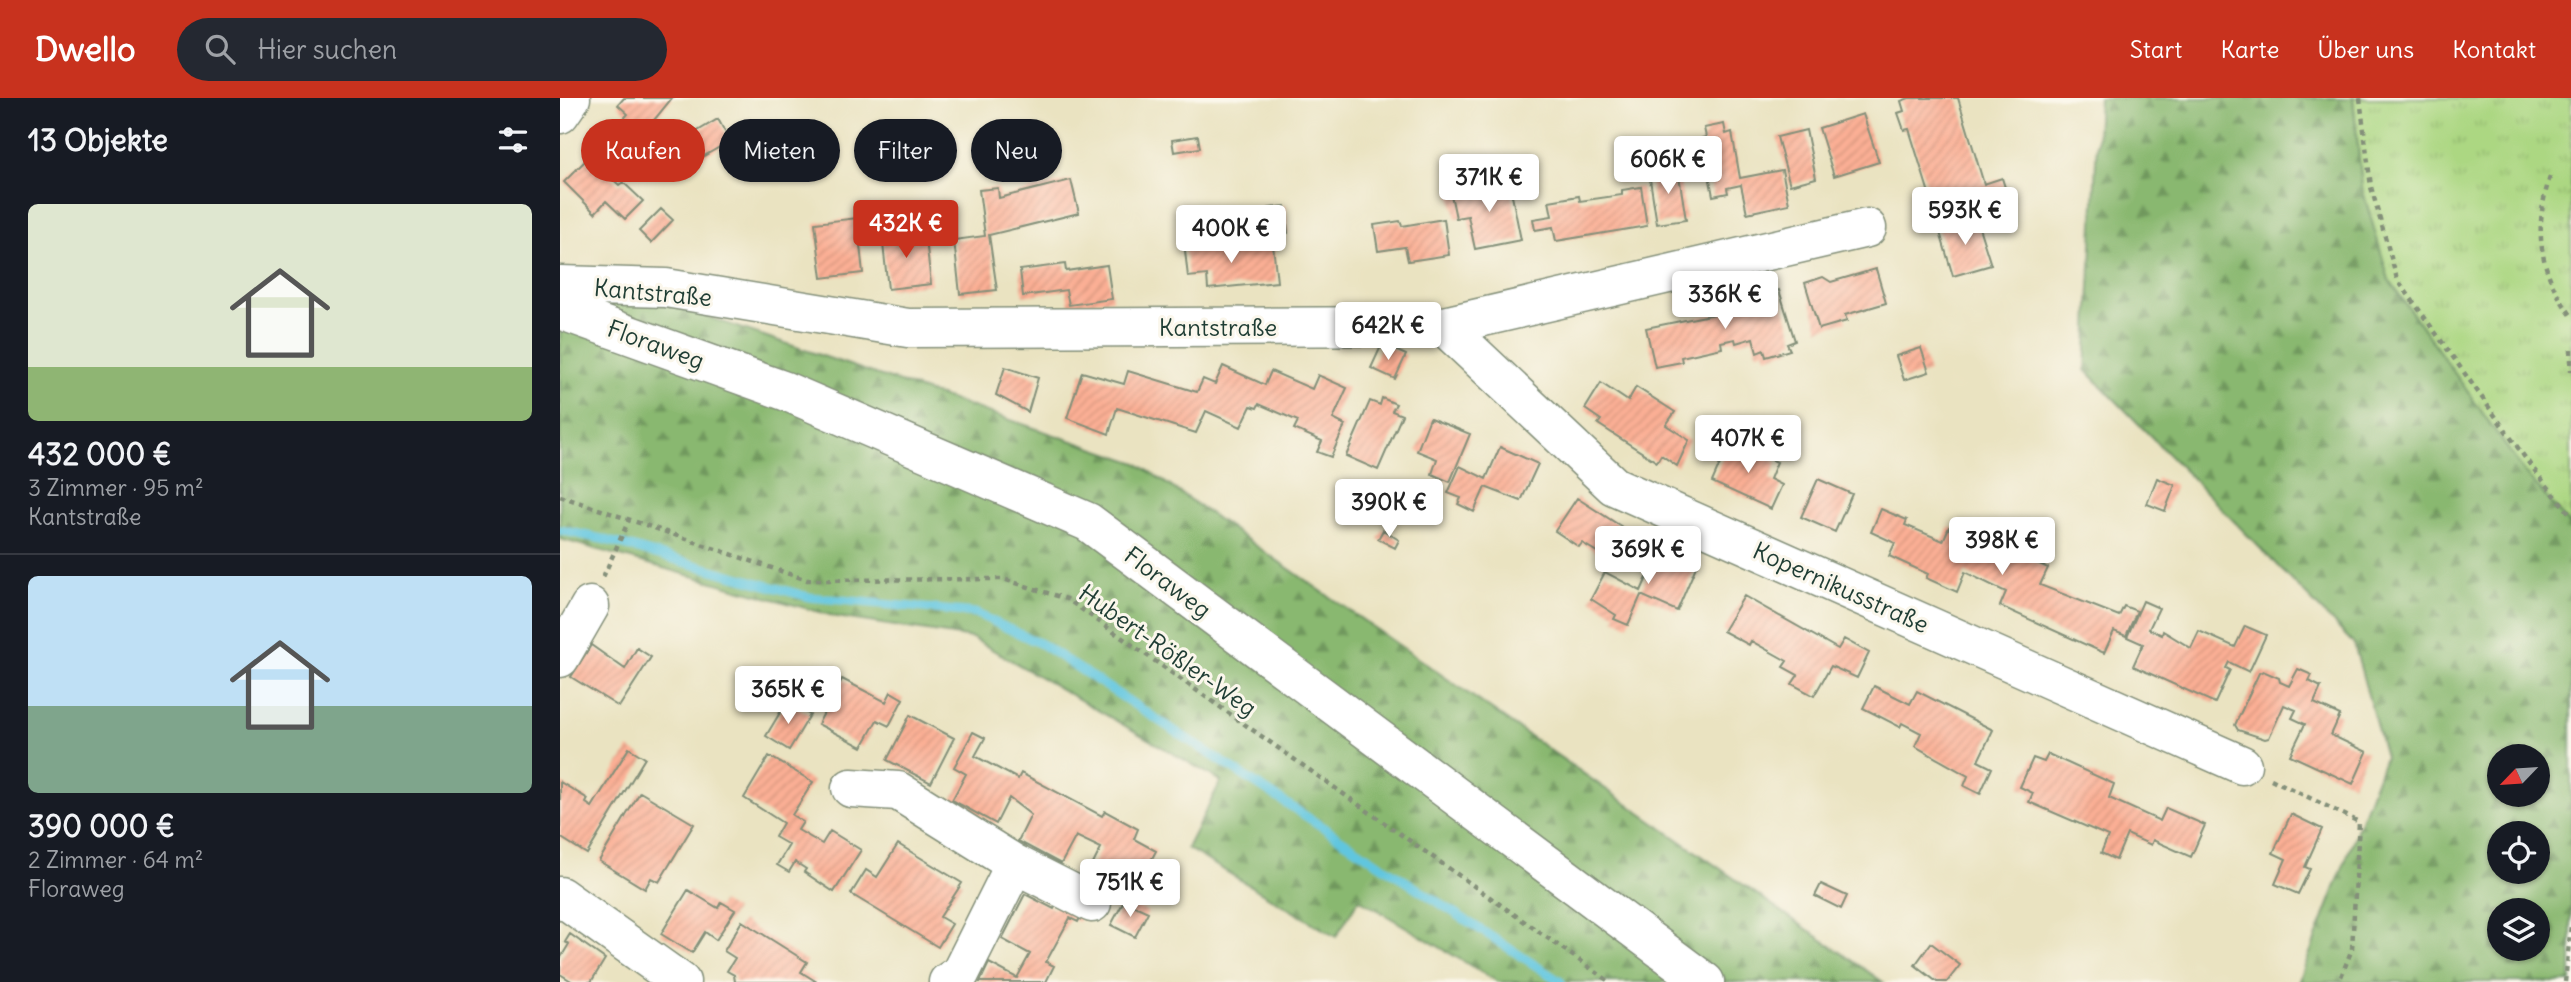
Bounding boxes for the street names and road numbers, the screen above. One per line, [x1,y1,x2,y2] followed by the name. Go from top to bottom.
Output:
[593,272,713,312] street label: Kantstraße
[1159,312,1277,342] street label: Kantstraße
[603,313,709,375] street label: Floraweg
[1748,535,1934,639] street label: Kopernikusstraße
[1119,540,1217,624] street label: Floraweg
[1073,577,1263,723] street label: Hubert-Rößler-Weg

